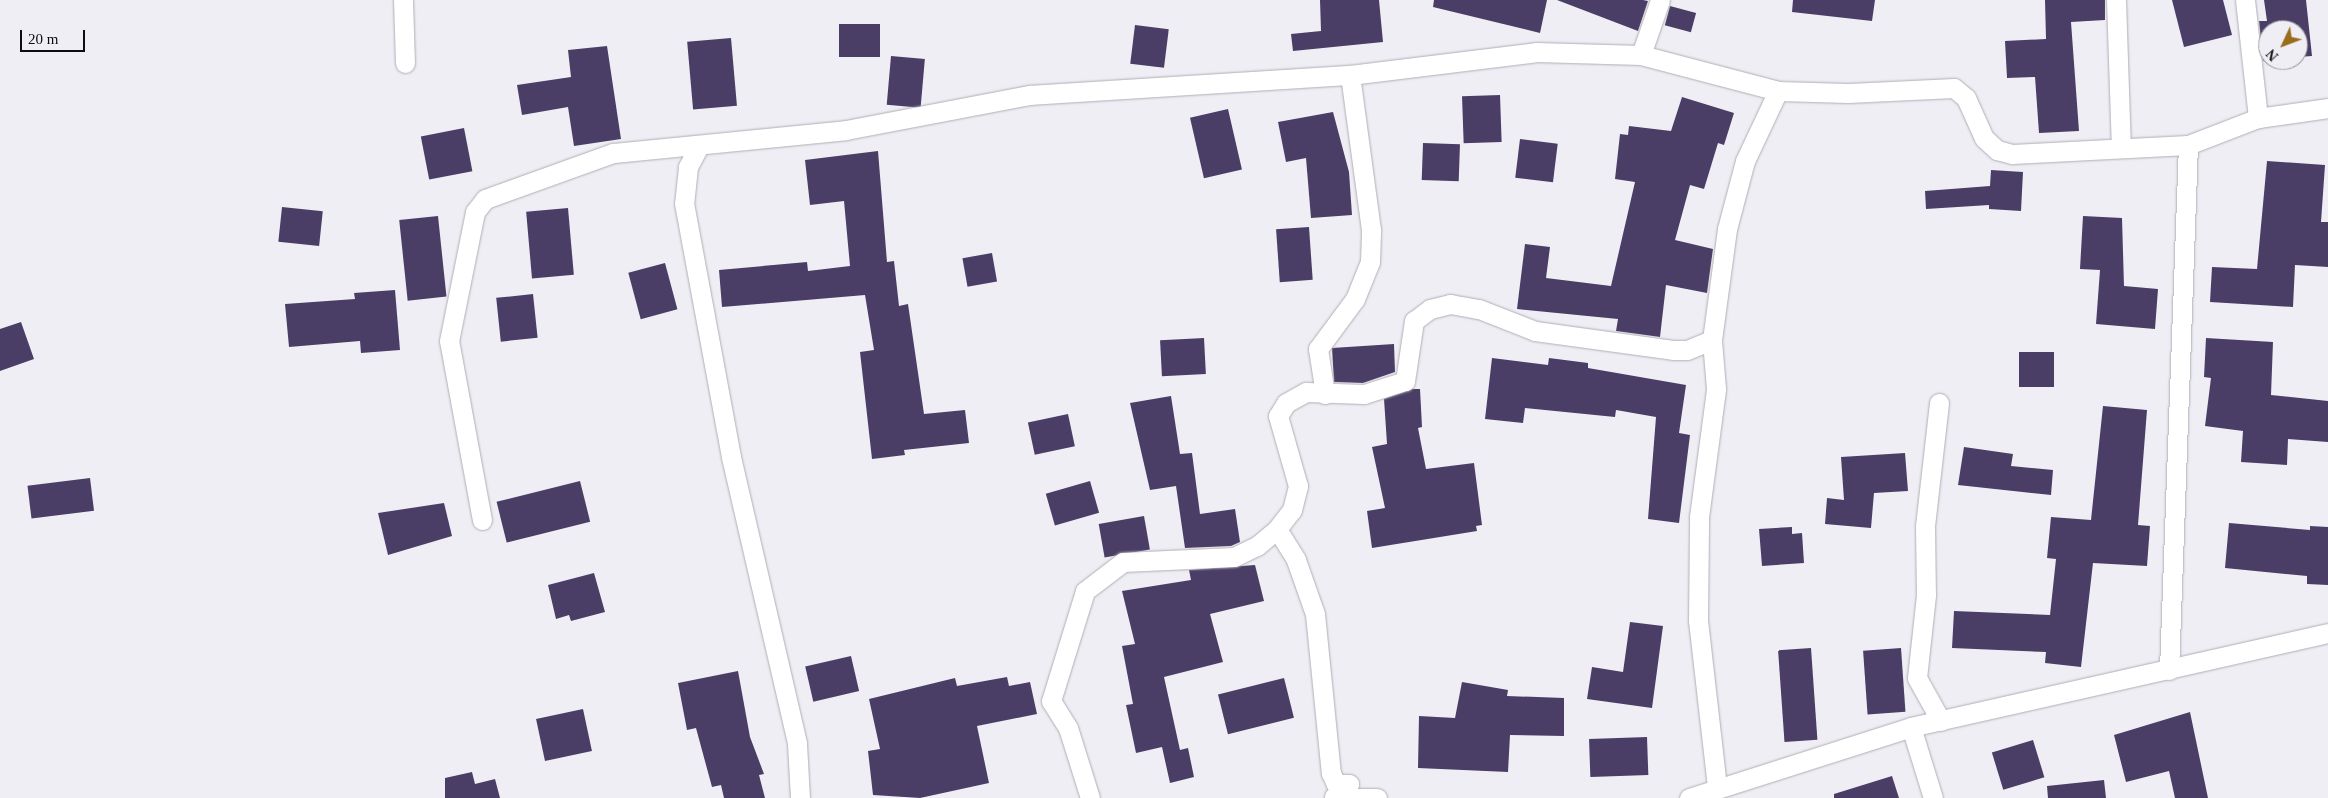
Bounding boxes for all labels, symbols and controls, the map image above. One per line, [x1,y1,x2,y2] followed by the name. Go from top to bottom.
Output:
[22,20,88,52] scale bar
[2258,20,2308,70] north arrow
[28,31,58,47] text: 20 m
[2263,46,2281,64] text: N

